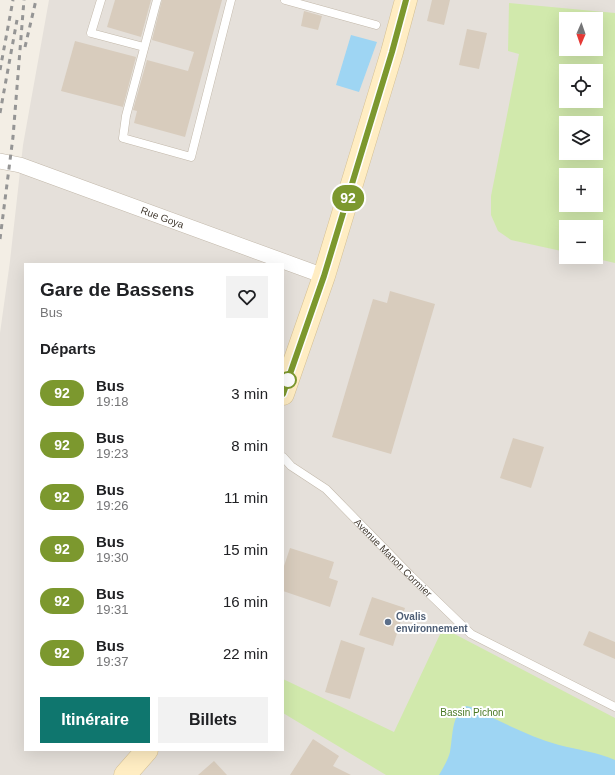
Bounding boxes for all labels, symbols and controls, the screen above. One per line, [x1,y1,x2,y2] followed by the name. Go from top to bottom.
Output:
[559,12,603,56] north arrow
[559,12,603,264] map controls
[559,64,603,108] button: locate
[559,116,603,160] button: layers
[559,168,603,212] button: +
[330,185,366,211] line badge: 92
[340,190,356,206] text: 92
[139,205,186,231] street label: Rue Goya
[559,220,603,264] button: −
[226,276,268,318] button: heart
[40,279,194,300] text: Gare de Bassens
[40,305,62,320] text: Bus
[40,340,96,357] text: Départs
[279,371,297,389] unlabelled marker
[96,377,124,394] text: Bus
[54,385,70,401] text: 92
[231,385,268,402] text: 3 min
[96,394,129,409] text: 19:18
[96,429,124,446] text: Bus
[54,437,70,453] text: 92
[231,437,268,454] text: 8 min
[96,446,129,461] text: 19:23
[96,481,124,498] text: Bus
[54,489,70,505] text: 92
[224,489,268,506] text: 11 min
[96,498,129,513] text: 19:26
[352,516,435,600] street label: Avenue Manon Cormier
[96,533,124,550] text: Bus
[54,541,70,557] text: 92
[223,541,268,558] text: 15 min
[96,550,129,565] text: 19:30
[96,585,124,602] text: Bus
[54,593,70,609] text: 92
[223,593,268,610] text: 16 min
[96,602,129,617] text: 19:31
[396,611,468,634] place label: Ovalis environnement
[383,617,393,627] marker: Ovalis environnement
[96,637,124,654] text: Bus
[54,645,70,661] text: 92
[223,645,268,662] text: 22 min
[96,654,129,669] text: 19:37
[40,697,150,743] button: Itinéraire
[158,697,268,743] button: Billets
[440,707,504,718] park label: Bassin Pichon

